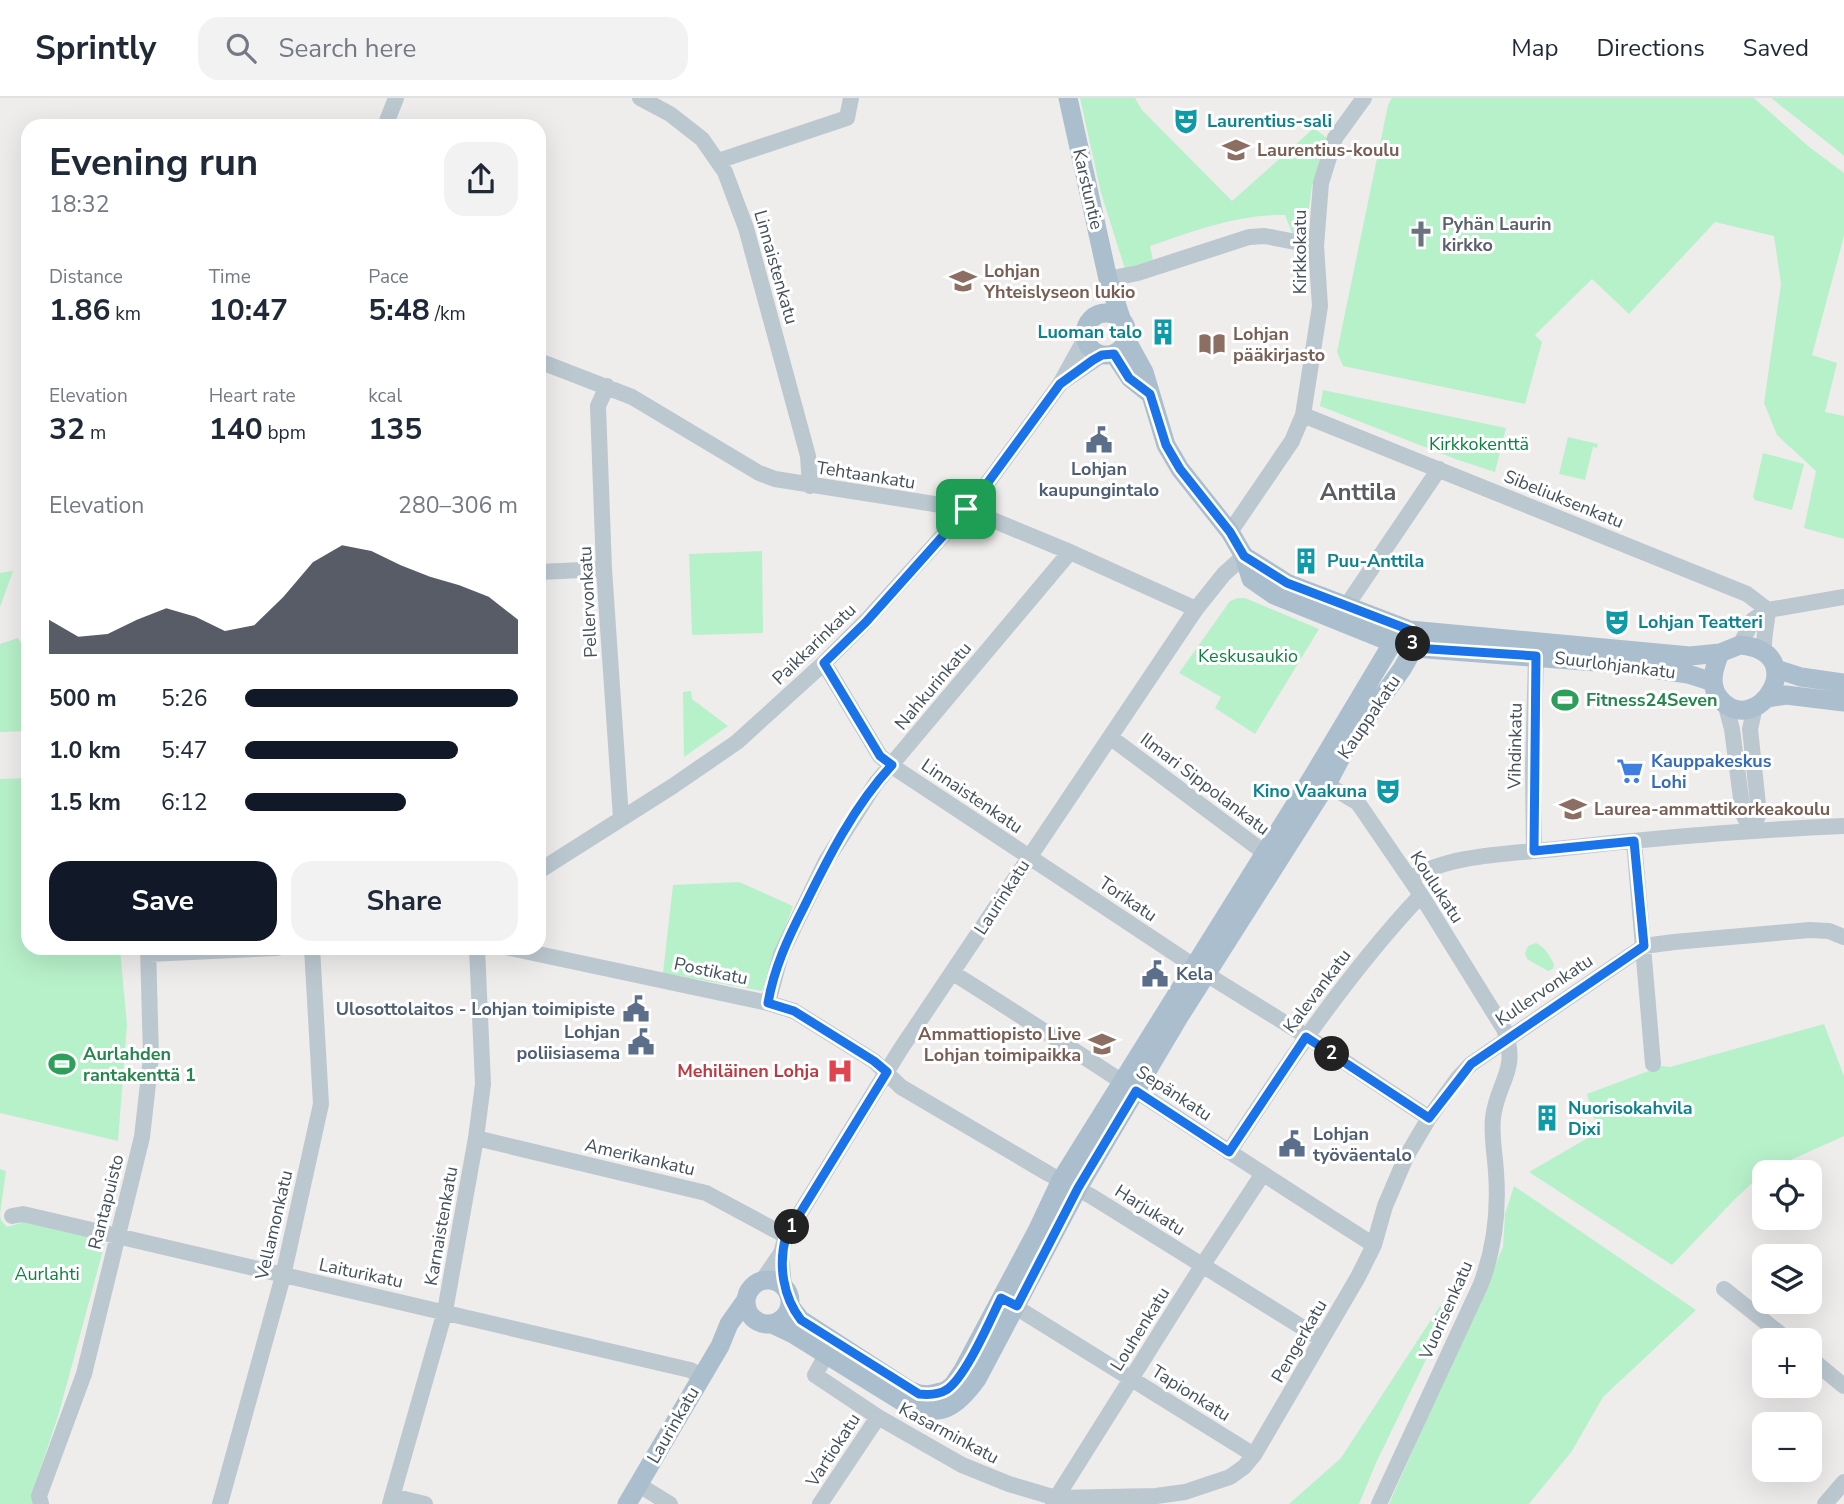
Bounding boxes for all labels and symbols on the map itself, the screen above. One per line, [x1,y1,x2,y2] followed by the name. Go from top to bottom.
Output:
[1171,106,1201,136] theatre icon: Laurentius-sali
[1207,109,1332,133] place label: Laurentius-sali
[1221,135,1251,165] school or university icon: Laurentius-koulu
[1257,138,1400,162] place label: Laurentius-koulu
[1067,146,1109,232] street label: Karstuntie
[748,207,804,327] street label: Linnaistenkatu
[1288,210,1312,294] street label: Kirkkokatu
[1442,212,1552,257] place label: Pyhän Laurin kirkko
[1406,219,1436,249] church icon: Pyhän Laurin kirkko
[983,259,1135,304] place label: Lohjan Yhteislyseon lukio
[948,266,978,296] school or university icon: Lohjan Yhteislyseon lukio
[1148,317,1178,347] building icon: Luoman talo
[1037,320,1142,344] place label: Luoman talo
[1233,322,1325,367] place label: Lohjan pääkirjasto
[1197,329,1227,359] library icon: Lohjan pääkirjasto
[1084,425,1114,455] public building icon: Lohjan kaupungintalo
[1429,432,1529,456] park label: Kirkkokenttä
[815,455,917,495] street label: Tehtaankatu
[1039,457,1159,502] place label: Lohjan kaupungintalo
[1501,464,1627,534] street label: Sibeliuksenkatu
[1320,476,1396,508] district label: Anttila
[936,479,996,539] pin
[573,545,603,659] street label: Pellervonkatu
[1291,546,1321,576] building icon: Puu-Anttila
[1327,549,1424,573] place label: Puu-Anttila
[767,598,861,690] street label: Paikkarinkatu
[1602,607,1632,637] theatre icon: Lohjan Teatteri
[1638,610,1763,634] place label: Lohjan Teatteri
[1396,626,1430,662] pin: 3
[889,637,977,735] street label: Nahkurinkatu
[1198,644,1298,668] park label: Keskusaukio
[1553,646,1677,684] street label: Suurlohjankatu
[1332,670,1406,764] street label: Kauppakatu
[1550,685,1580,715] sports icon: Fitness24Seven
[1586,688,1718,712] place label: Fitness24Seven
[1502,703,1528,790] street label: Vihdinkatu
[1135,727,1275,841] street label: Ilmari Sippolankatu
[1651,749,1772,794] place label: Kauppakeskus Lohi
[917,753,1027,839] street label: Linnaistenkatu
[1615,756,1645,786] supermarket icon: Kauppakeskus Lohi
[1373,776,1403,806] theatre icon: Kino Vaakuna
[1253,779,1367,803] place label: Kino Vaakuna
[1558,794,1588,824] school or university icon: Laurea-ammattikorkeakoulu
[1594,797,1830,821] place label: Laurea-ammattikorkeakoulu
[1405,846,1469,928] street label: Koulukatu
[969,855,1035,939] street label: Laurinkatu
[1094,871,1162,927] street label: Torikatu
[1278,944,1356,1038] street label: Kalevankatu
[1491,949,1597,1031] street label: Kullervonkatu
[672,951,750,991] street label: Postikatu
[1140,959,1170,989] public building icon: Kela
[1176,962,1213,986] place label: Kela
[621,994,651,1024] public building icon: Ulosottolaitos - Lohjan toimipiste
[336,997,615,1021] place label: Ulosottolaitos - Lohjan toimipiste
[517,1020,620,1065] place label: Lohjan poliisiasema
[918,1022,1081,1067] place label: Ammattiopisto Live Lohjan toimipaikka
[626,1027,656,1057] public building icon: Lohjan poliisiasema
[1087,1029,1117,1059] school or university icon: Ammattiopisto Live Lohjan toimipaikka
[1314,1037,1350,1072] pin: 2
[83,1042,196,1087] place label: Aurlahden rantakenttä 1
[47,1049,77,1079] sports icon: Aurlahden rantakenttä 1
[825,1056,855,1086] hospital icon: Mehiläinen Lohja
[677,1059,819,1083] place label: Mehiläinen Lohja
[1131,1060,1217,1126] street label: Sepänkatu
[1568,1096,1693,1141] place label: Nuorisokahvila Dixi
[1532,1103,1562,1133] building icon: Nuorisokahvila Dixi
[1313,1122,1412,1167] place label: Lohjan työväentalo
[1277,1129,1307,1159] public building icon: Lohjan työväentalo
[583,1133,697,1181] street label: Amerikankatu
[83,1152,129,1252] street label: Rantapuisto
[419,1165,463,1287] street label: Karnaistenkatu
[250,1168,298,1283] street label: Vellamonkatu
[1110,1179,1190,1241] street label: Harjukatu
[774,1210,810,1244] pin: 1
[317,1252,405,1294] street label: Laiturikatu
[1413,1257,1478,1364] street label: Vuorisenkatu
[14,1262,80,1286] park label: Aurlahti
[1105,1282,1175,1376] street label: Louhenkatu
[1266,1295,1332,1387] street label: Pengerkatu
[1147,1359,1235,1427] street label: Tapionkatu
[641,1382,705,1468] street label: Laurinkatu
[895,1397,1003,1469] street label: Kasarminkatu
[800,1409,866,1492] street label: Vartiokatu

